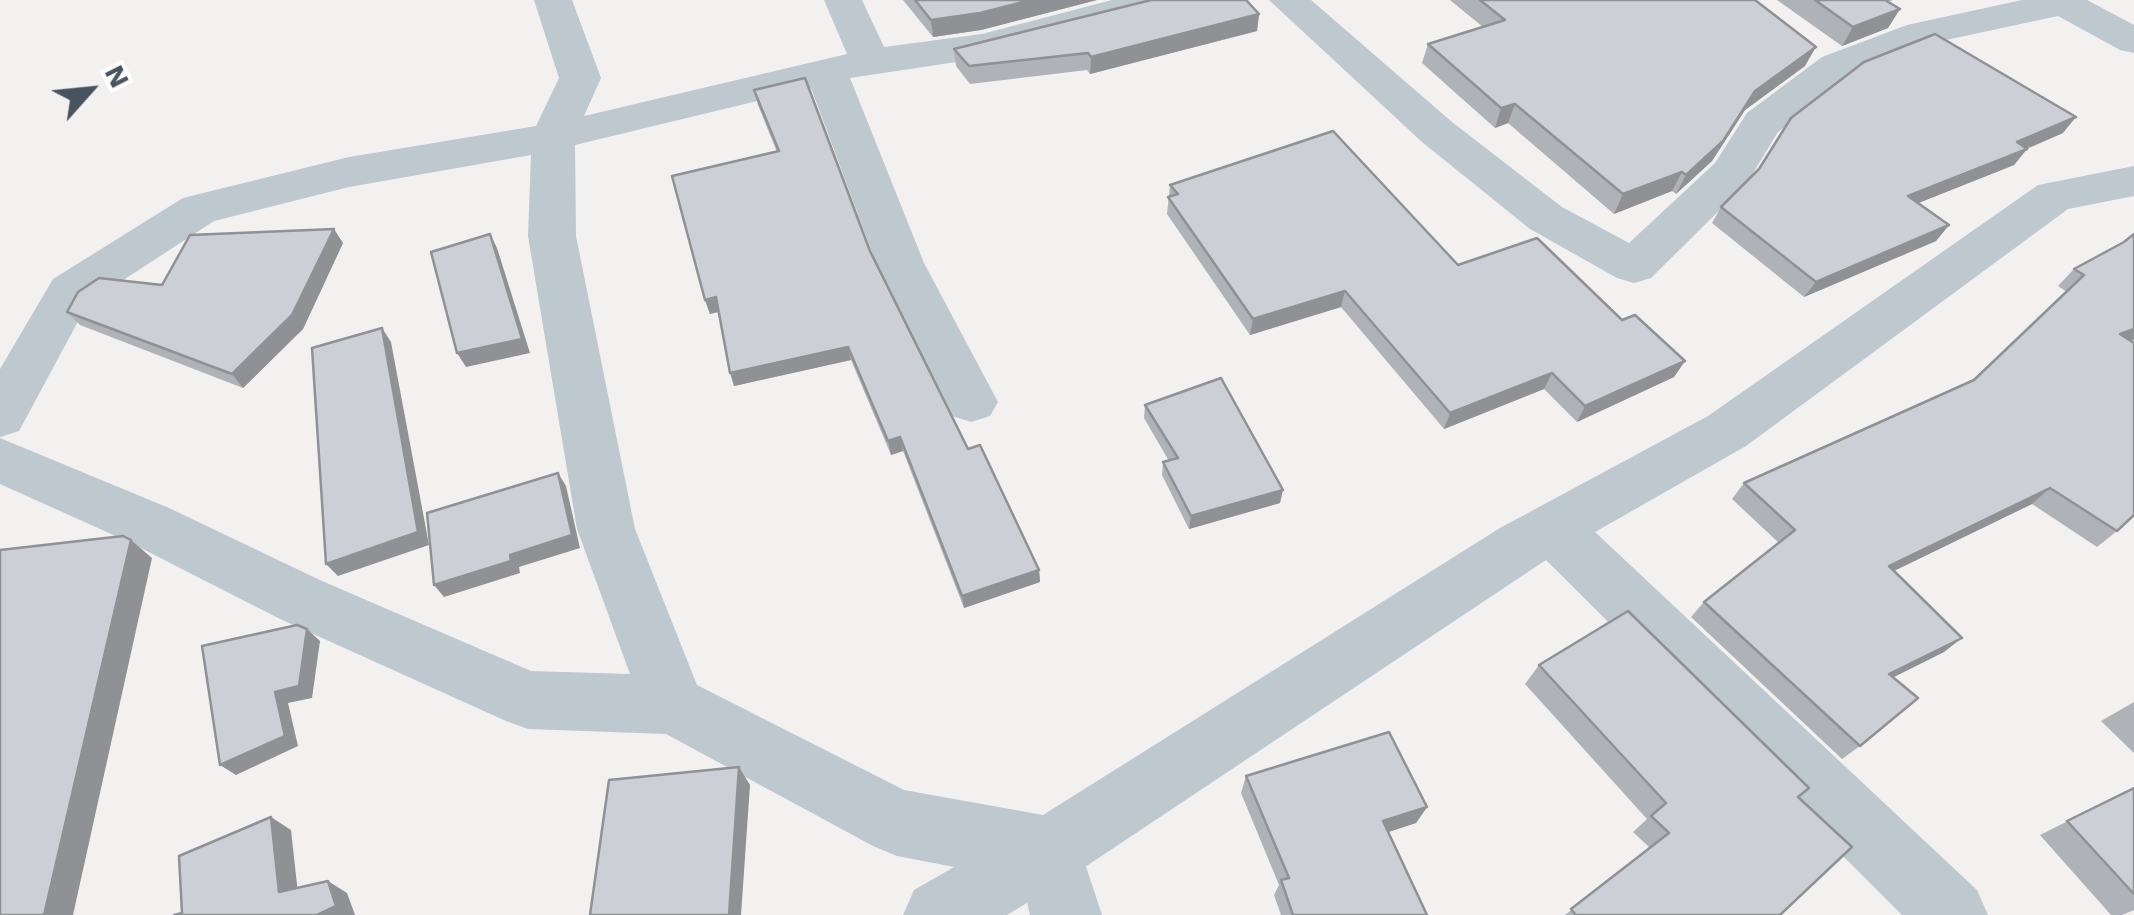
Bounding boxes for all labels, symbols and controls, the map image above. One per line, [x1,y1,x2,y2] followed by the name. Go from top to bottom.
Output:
[40,40,140,140] north arrow
[98,59,137,93] text: N

